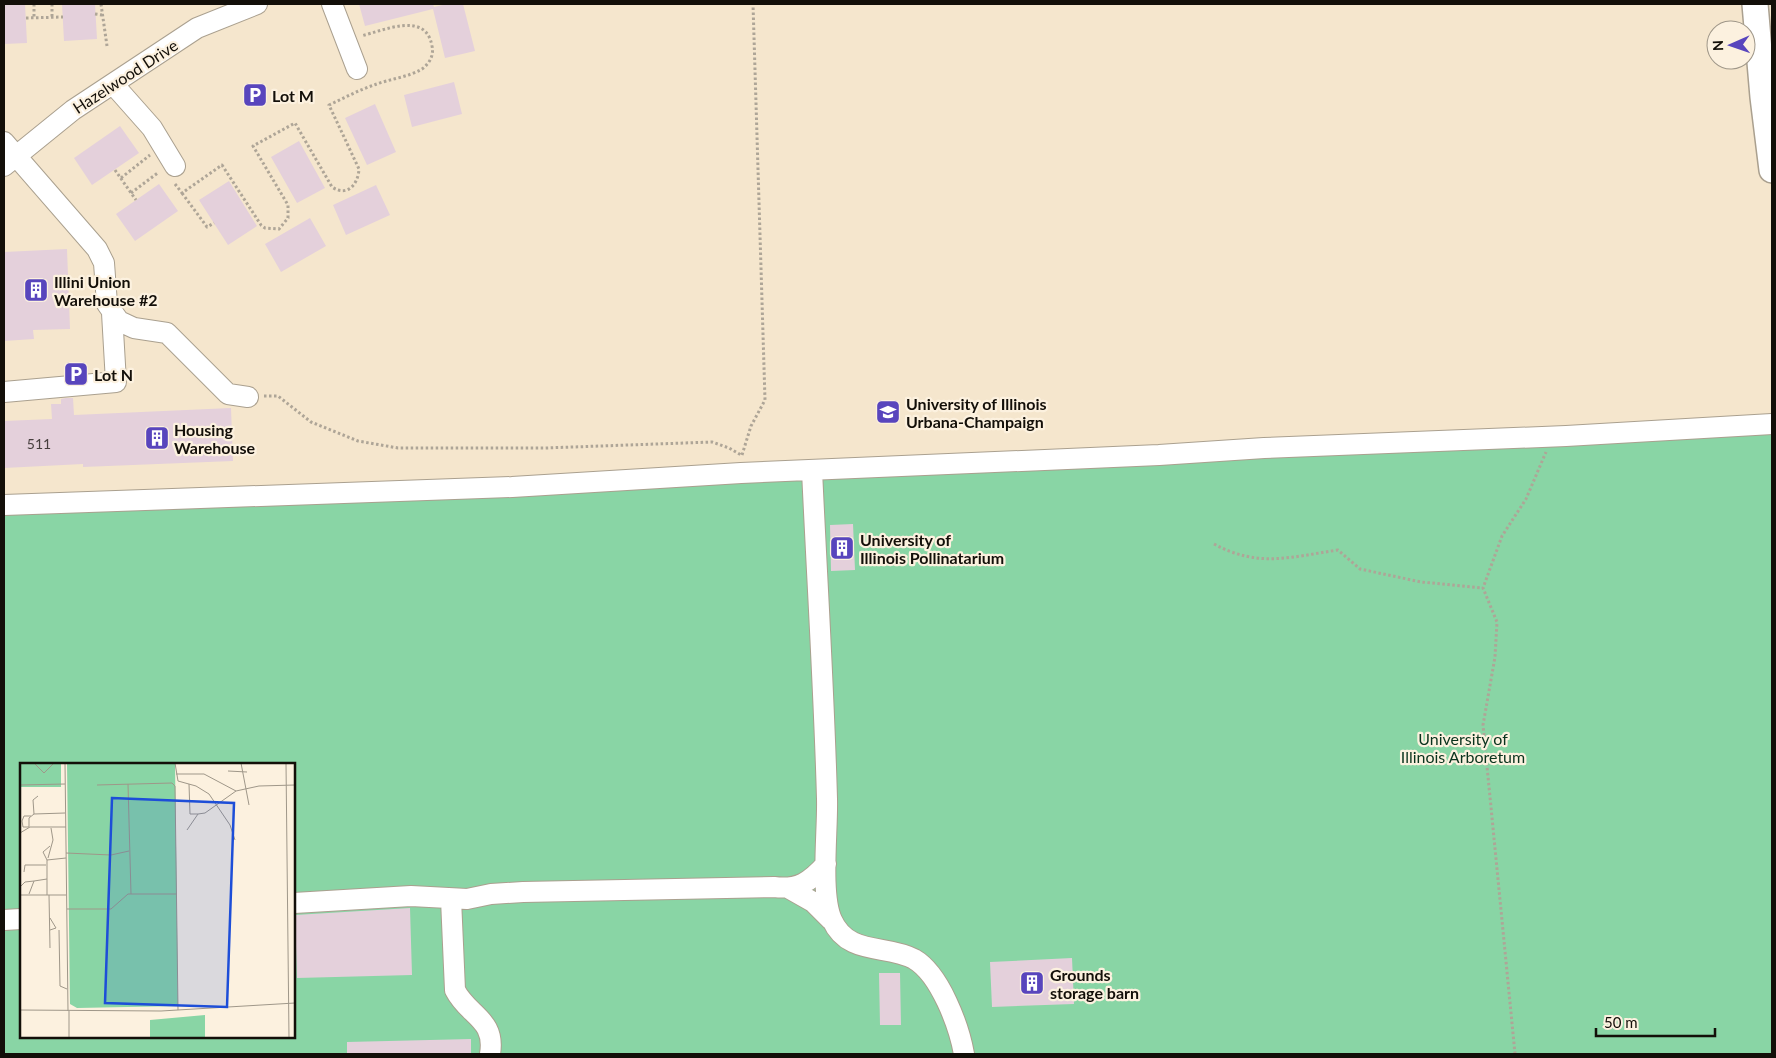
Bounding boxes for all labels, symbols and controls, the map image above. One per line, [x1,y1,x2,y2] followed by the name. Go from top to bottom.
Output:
[1706,20,1756,70] north arrow
[69,35,181,117] street label: Hazelwood Drive
[1709,40,1726,51] text: N
[242,82,268,108] parking icon: Lot M
[272,86,314,105] place label: Lot M
[54,272,158,309] place label: Illini Union Warehouse #2
[23,277,49,303] building icon: Illini Union Warehouse #2
[63,361,89,387] parking icon: Lot N
[94,365,133,384] place label: Lot N
[906,394,1047,431] place label: University of Illinois Urbana-Champaign
[875,399,901,425] school or university icon: University of Illinois Urbana-Champaign
[174,420,256,457] place label: Housing Warehouse
[144,425,170,451] building icon: Housing Warehouse
[27,435,51,452] house number: 511
[860,530,1004,567] place label: University of Illinois Pollinatarium
[829,535,855,561] building icon: University of Illinois Pollinatarium
[1401,729,1525,766] park label: University of Illinois Arboretum
[20,763,295,1038] inset map
[1050,965,1139,1002] place label: Grounds storage barn
[1019,970,1045,996] building icon: Grounds storage barn
[1596,1006,1715,1038] scale bar
[1604,1013,1638,1031] text: 50 m

